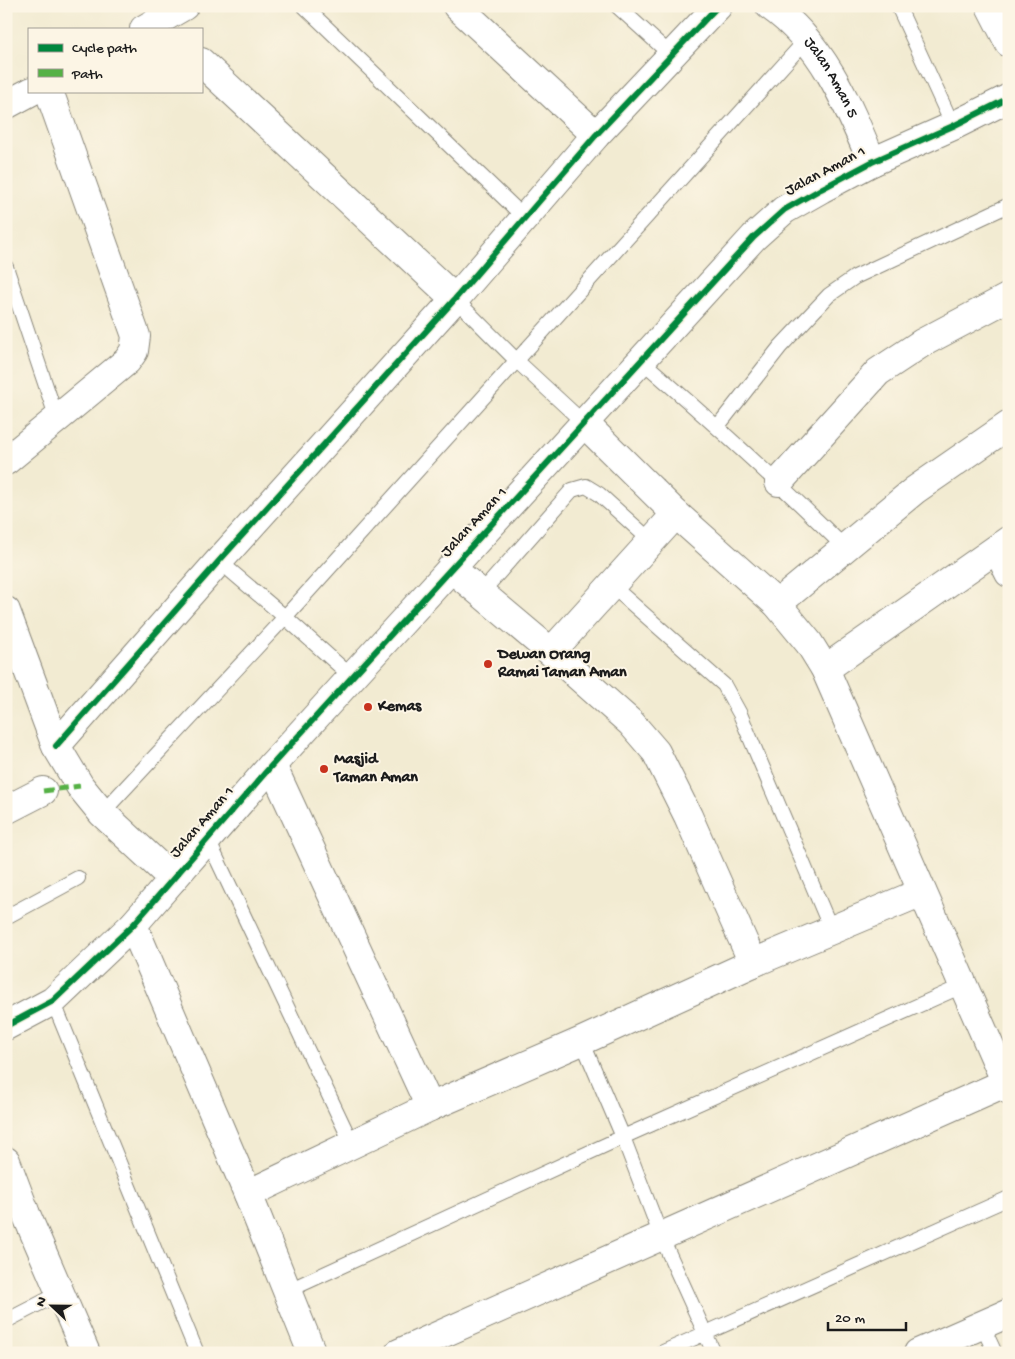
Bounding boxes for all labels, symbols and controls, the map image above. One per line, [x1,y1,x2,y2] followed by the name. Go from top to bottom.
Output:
[28,28,202,92] legend
[799,34,861,121] street label: Jalan Aman 5
[72,40,137,58] text: Cycle path
[71,66,103,84] text: Path
[782,143,870,201] street label: Jalan Aman 1
[438,484,512,562] street label: Jalan Aman 1
[496,646,627,683] place label: Dewan Orang Ramai Taman Aman
[482,658,494,670] marker: Dewan Orang Ramai Taman Aman
[377,698,422,717] place label: Kemas
[362,701,374,713] marker: Kemas
[332,751,418,788] place label: Masjid Taman Aman
[318,763,330,775] marker: Masjid Taman Aman
[167,783,239,863] street label: Jalan Aman 1
[28,1282,78,1332] north arrow
[33,1295,52,1309] text: N
[828,1299,905,1331] scale bar
[835,1310,865,1328] text: 20 m

